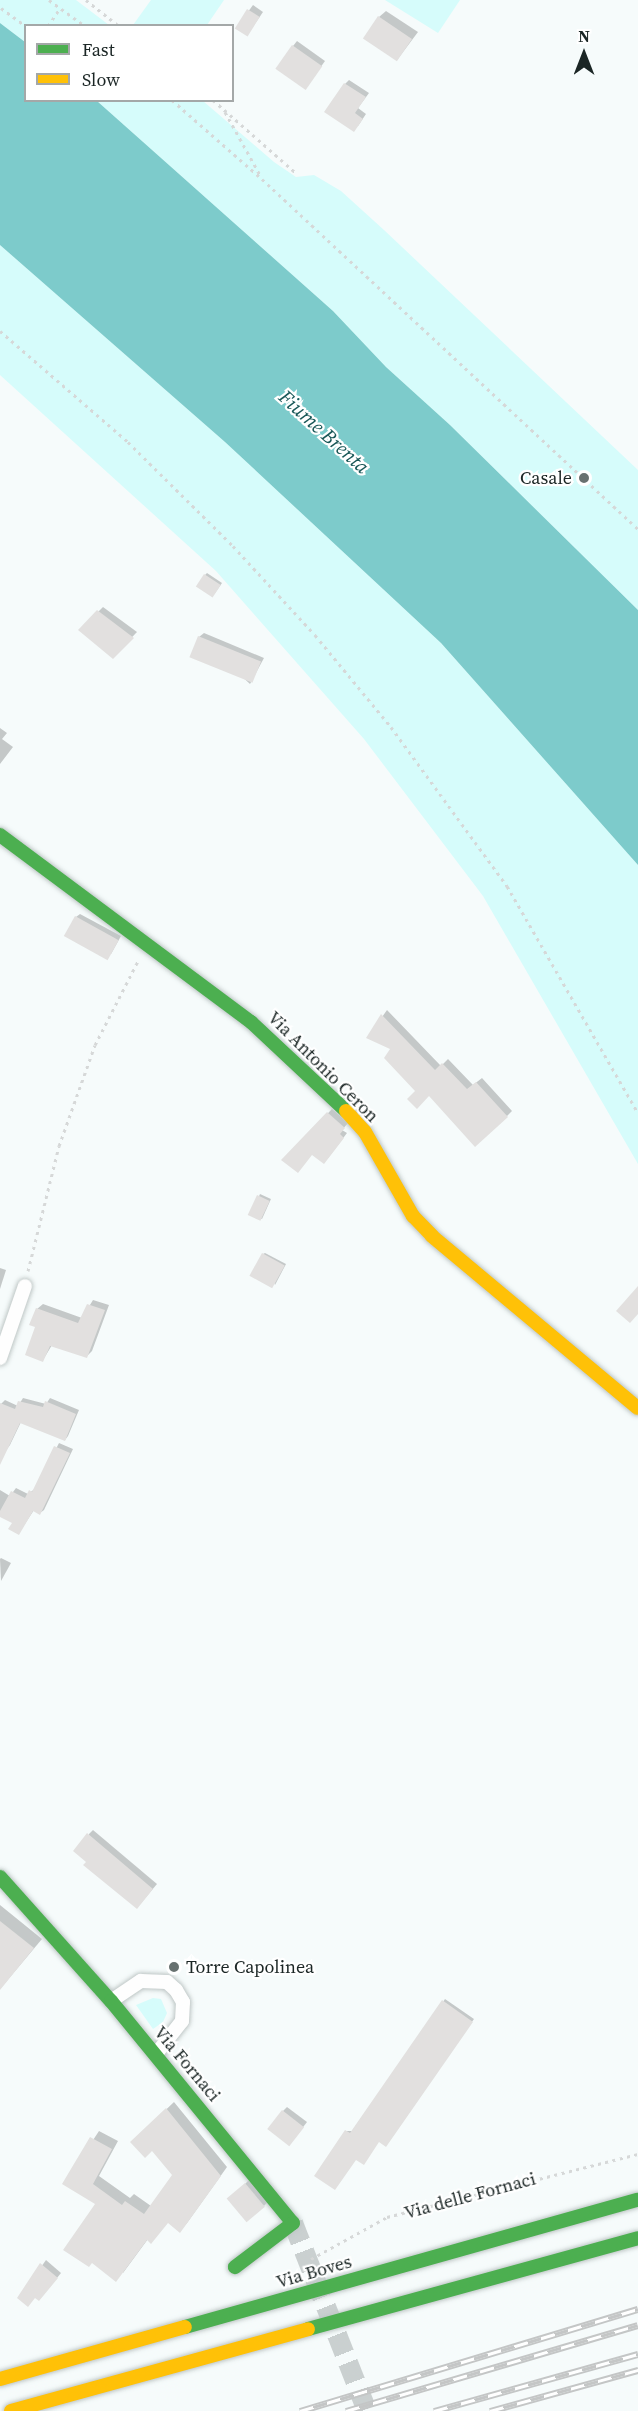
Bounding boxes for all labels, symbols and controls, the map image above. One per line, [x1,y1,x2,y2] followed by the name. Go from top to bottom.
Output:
[24,24,234,102] legend
[554,24,614,84] north arrow
[578,25,590,47] text: N
[82,37,115,62] text: Fast
[82,67,120,92] text: Slow
[274,385,374,479] water label: Fiume Brenta
[520,467,572,489] place label: Casale
[577,471,591,485] marker: Casale
[263,1007,383,1127] street label: Via Antonio Ceron
[186,1956,314,1978] place label: Torre Capolinea
[167,1960,181,1974] marker: Torre Capolinea
[149,2022,225,2106] street label: Via Fornaci
[402,2168,538,2224] street label: Via delle Fornaci
[274,2251,354,2293] street label: Via Boves

